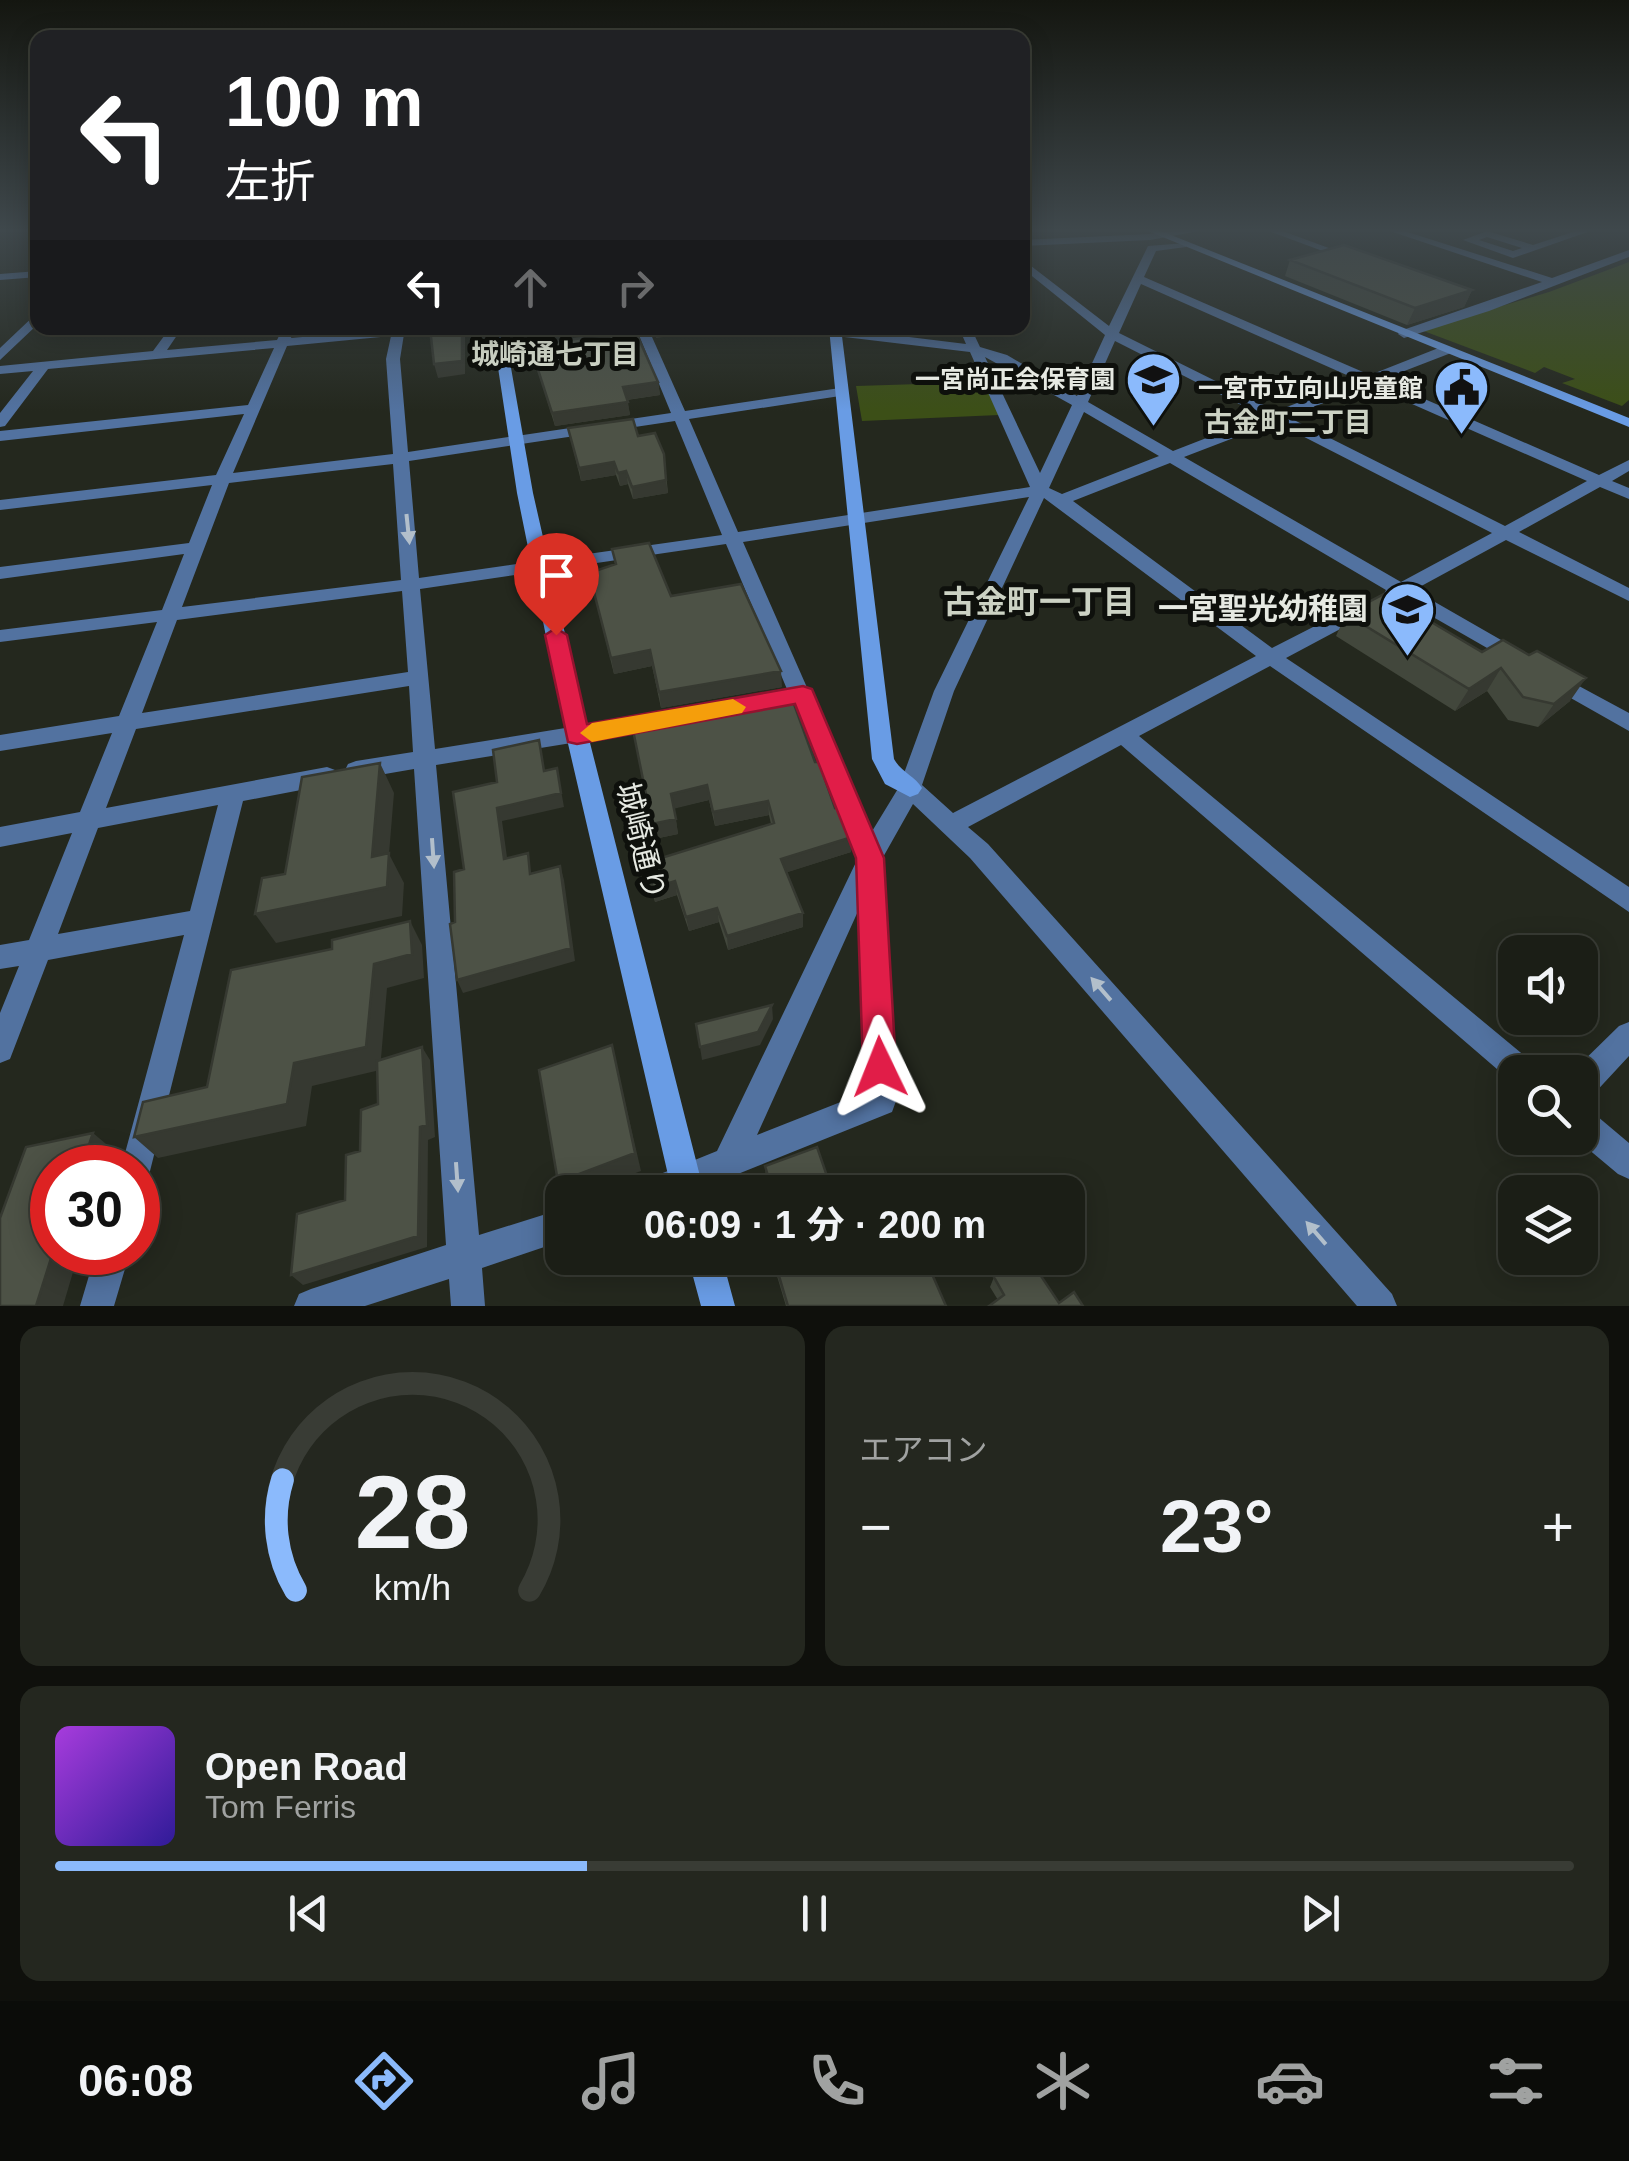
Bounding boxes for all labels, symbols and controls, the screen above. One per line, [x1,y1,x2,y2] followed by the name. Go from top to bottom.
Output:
[225,63,423,141] text: 100 m
[60,70,190,200] icon: left
[225,156,315,207] text: 左折
[398,260,453,315] icon: left
[503,260,558,315] icon: ahead
[608,260,663,315] icon: right
[471,339,639,370] district label: 城崎通七丁目
[1124,349,1184,428] school or university icon: 一宮尚正会保育園
[1432,358,1492,437] public building icon: 一宮市立向山児童館
[915,365,1115,393] place label: 一宮尚正会保育園
[1198,374,1423,402] place label: 一宮市立向山児童館
[1204,407,1372,438] district label: 古金町二丁目
[400,513,416,545] one-way arrow
[514,533,599,636] pin
[529,548,584,603] icon: arrive
[1377,579,1437,658] school or university icon: 一宮聖光幼稚園
[943,584,1135,620] district label: 古金町一丁目
[1158,592,1368,625] place label: 一宮聖光幼稚園
[611,779,672,903] street label: 城崎通り
[426,837,442,869] one-way arrow
[1498,935,1598,1275] map controls
[1498,935,1598,1035] button: sound
[1090,977,1112,1002] one-way arrow
[828,1015,932,1119] position arrow
[1498,1055,1598,1155] button: search
[30,1145,160,1275] speed limit sign: 30
[450,1161,466,1193] one-way arrow
[1498,1175,1598,1275] button: layers
[644,1204,986,1246] text: 06:09 · 1 分 · 200 m
[1305,1221,1327,1246] one-way arrow
[860,1432,988,1468] text: エアコン
[354,1454,470,1570] text: 28
[1160,1484,1273,1568] text: 23°
[860,1496,892,1558] text: −
[1542,1496,1574,1558] text: +
[374,1568,451,1608] text: km/h
[205,1746,408,1788] text: Open Road
[205,1789,356,1825] text: Tom Ferris
[281,1886,336,1941] icon: previous
[787,1886,842,1941] icon: pause
[1293,1886,1348,1941] icon: next
[349,2046,419,2116] icon: directions
[576,2046,646,2116] icon: music
[802,2046,872,2116] icon: phone
[1028,2046,1098,2116] icon: climate
[1255,2046,1325,2116] icon: car
[1481,2046,1551,2116] icon: filters
[78,2055,193,2106] text: 06:08

